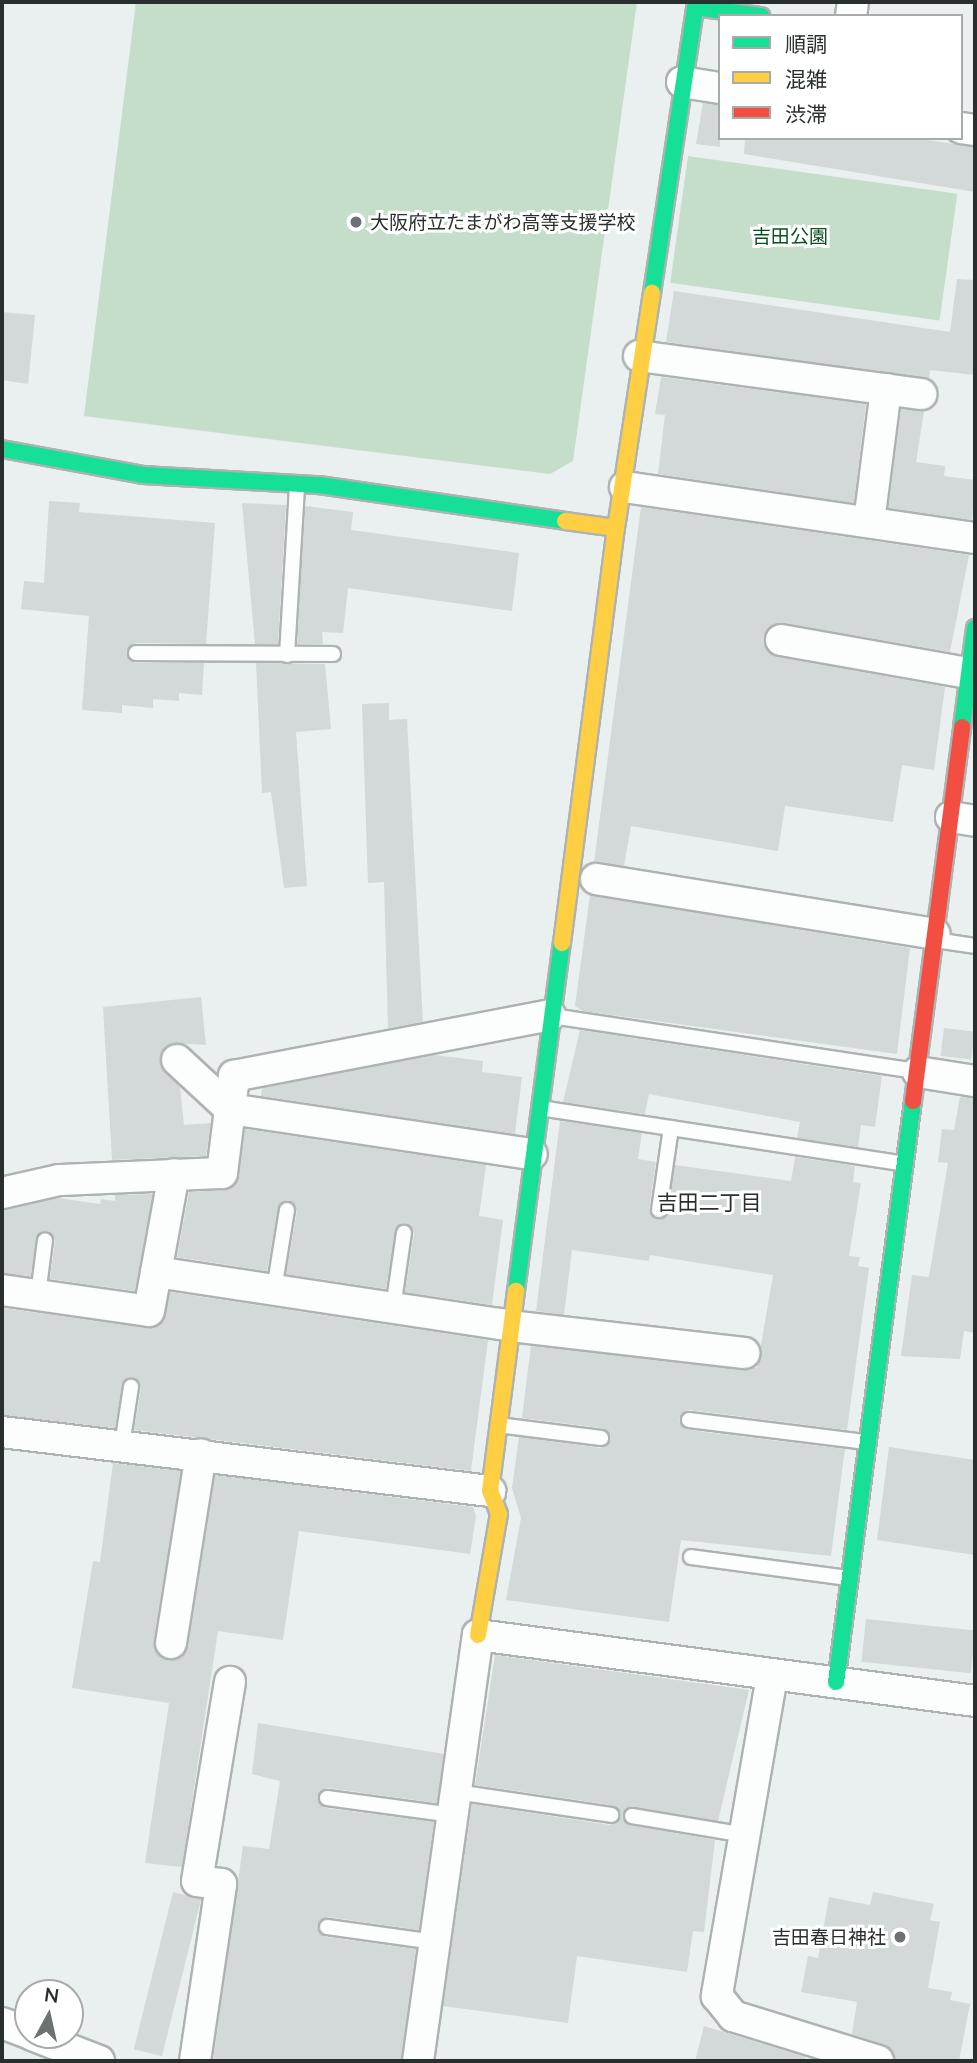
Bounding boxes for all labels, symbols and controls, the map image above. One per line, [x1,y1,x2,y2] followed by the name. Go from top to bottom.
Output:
[718,14,963,140] legend
[785,31,827,56] text: 順調
[785,66,827,91] text: 混雑
[785,101,827,126] text: 渋滞
[370,211,636,233] place label: 大阪府立たまがわ高等支援学校
[348,214,364,230] marker: 大阪府立たまがわ高等支援学校
[752,225,828,247] park label: 吉田公園
[657,1189,761,1215] district label: 吉田二丁目
[772,1926,886,1948] place label: 吉田春日神社
[892,1929,908,1945] marker: 吉田春日神社
[14,1979,84,2049] north arrow
[43,1982,61,2007] text: N

